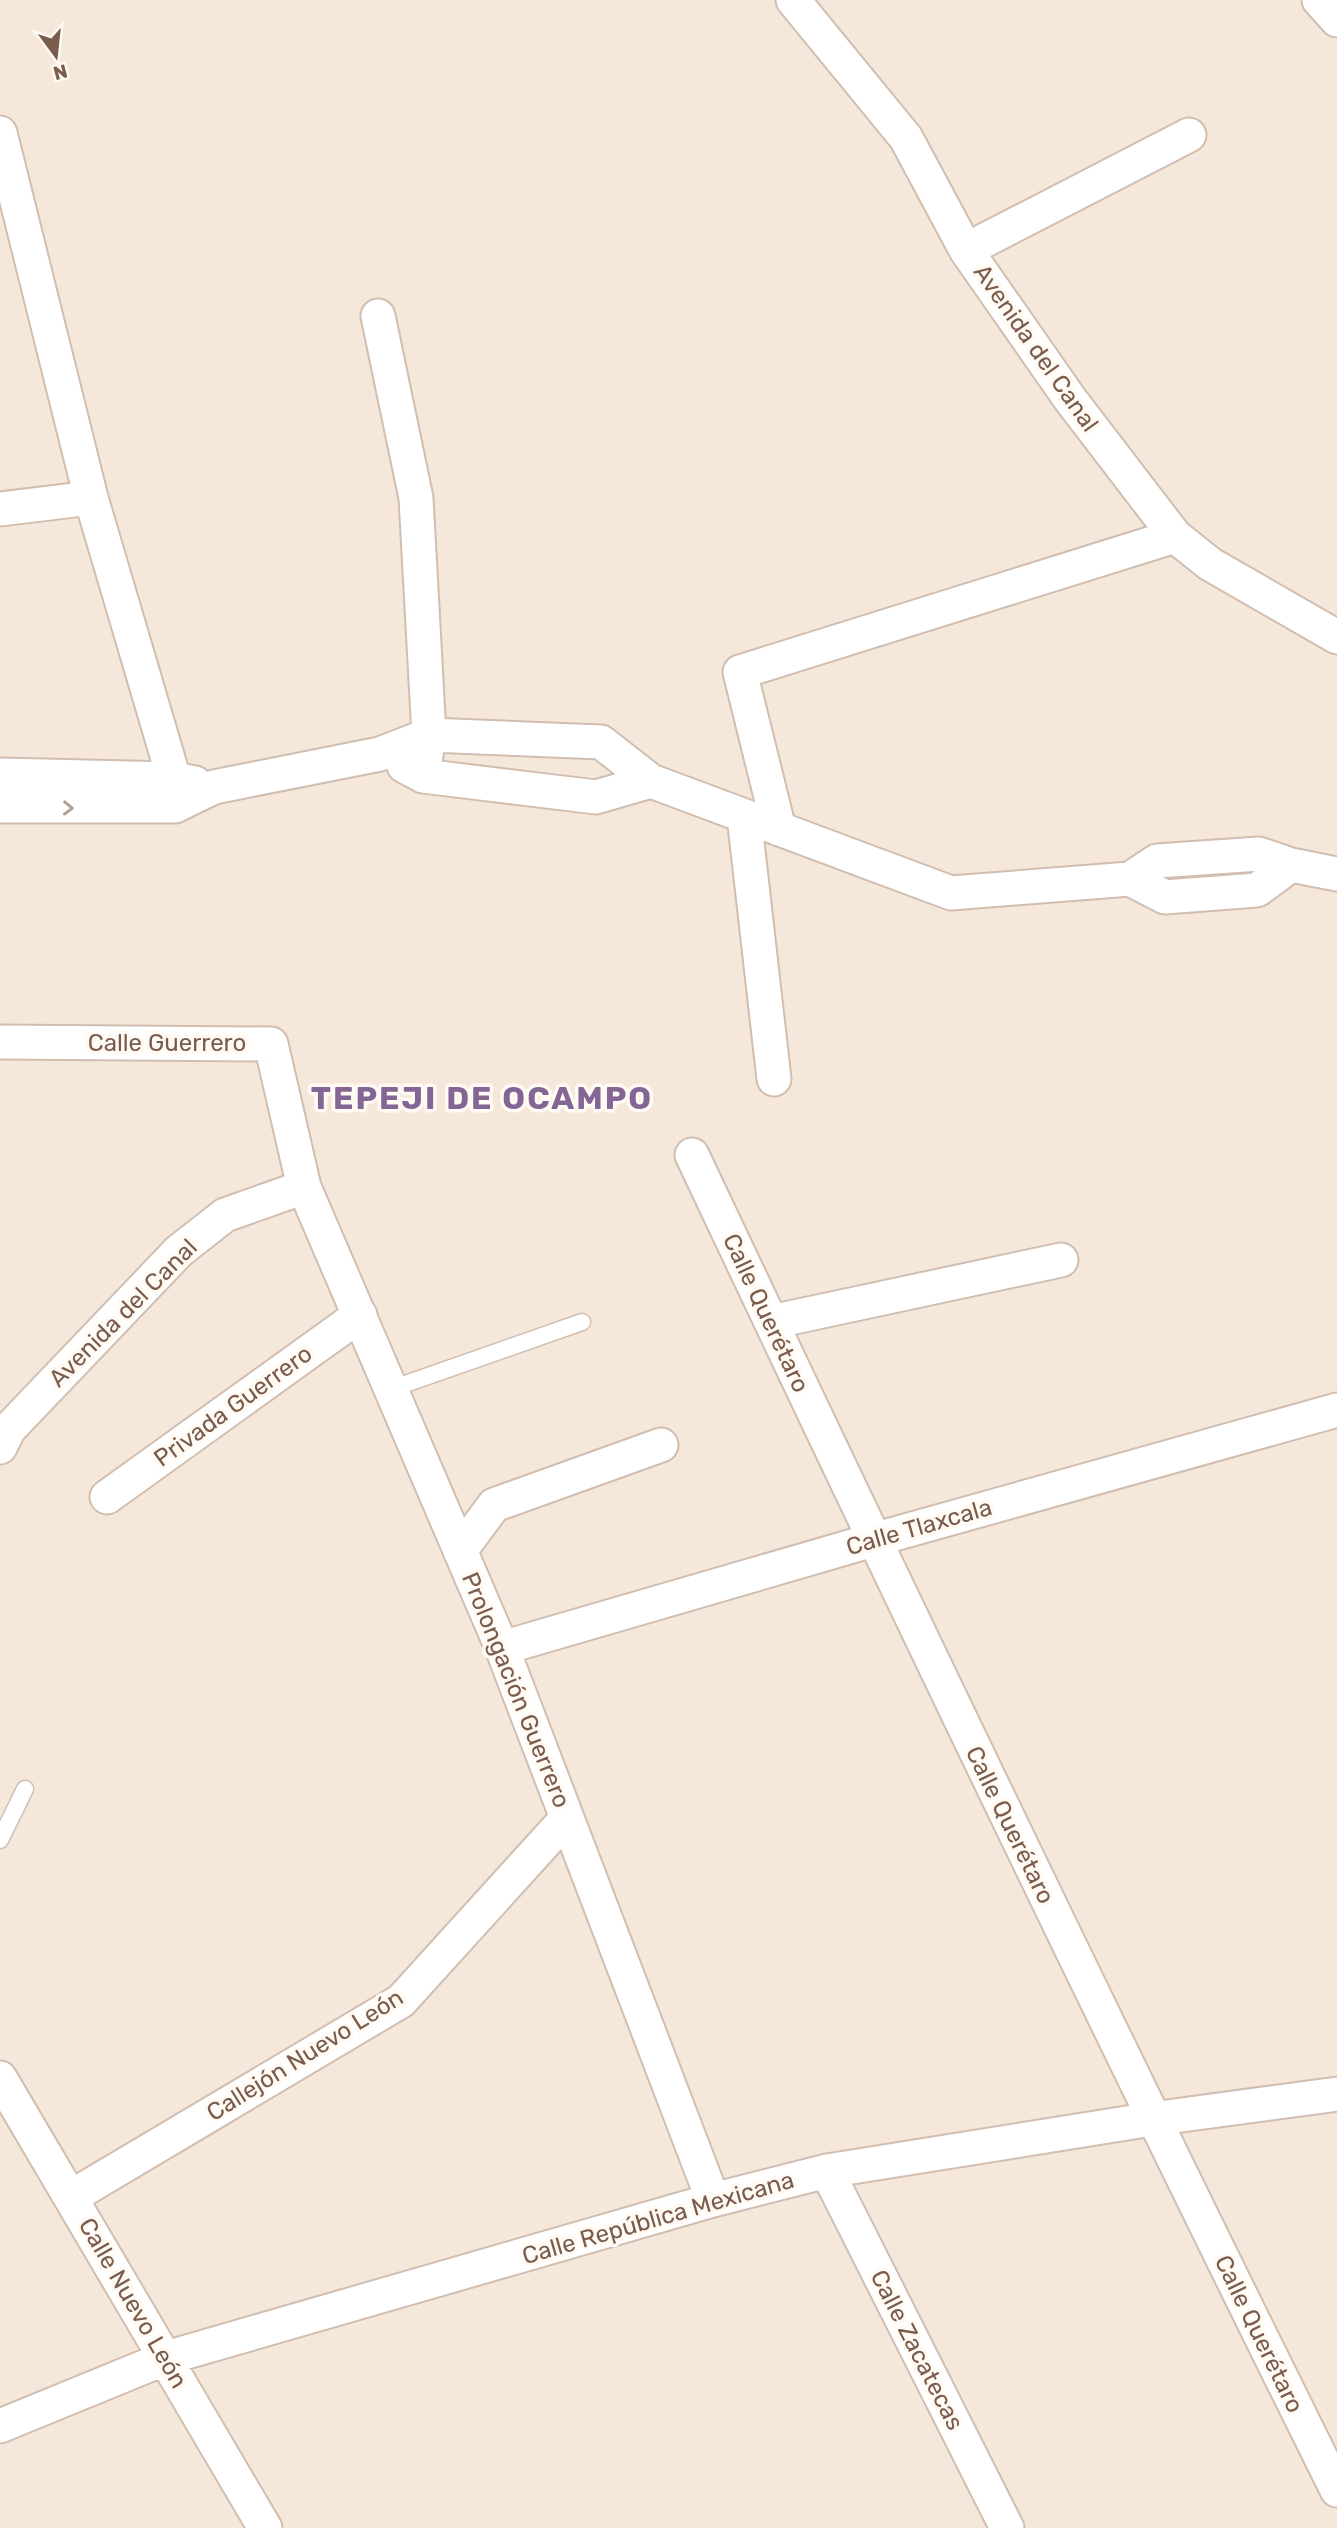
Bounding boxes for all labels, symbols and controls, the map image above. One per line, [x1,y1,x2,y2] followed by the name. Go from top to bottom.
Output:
[21,21,91,91] north arrow
[51,59,70,85] text: N
[968,259,1104,437] street label: Avenida del Canal
[63,800,74,816] one-way arrow
[88,1029,246,1057] street label: Calle Guerrero
[311,1079,653,1117] district label: TEPEJI DE OCAMPO
[717,1229,815,1397] street label: Calle Querétaro
[43,1233,203,1393] street label: Avenida del Canal
[149,1339,317,1473] street label: Privada Guerrero
[843,1493,995,1561] street label: Calle Tlaxcala
[456,1568,576,1812] street label: Prolongación Guerrero
[960,1742,1060,1908] street label: Calle Querétaro
[202,1983,408,2127] street label: Callejón Nuevo León
[519,2166,797,2270] street label: Calle República Mexicana
[73,2213,193,2393] street label: Calle Nuevo León
[1209,2251,1309,2417] street label: Calle Querétaro
[865,2265,969,2435] street label: Calle Zacatecas

